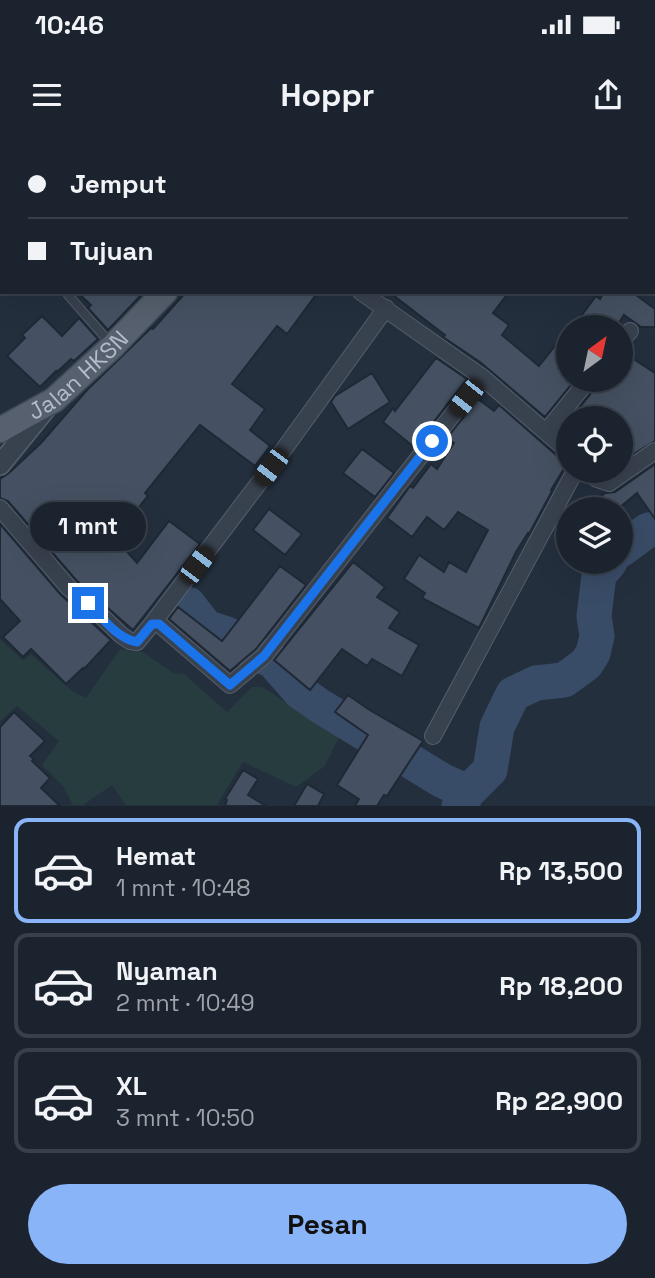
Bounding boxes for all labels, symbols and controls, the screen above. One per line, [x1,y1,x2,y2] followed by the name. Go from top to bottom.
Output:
[35,8,104,42] text: 10:46
[280,75,375,115] text: Hoppr
[28,76,66,114] icon: menu
[589,76,627,114] icon: share
[70,167,167,201] text: Jemput
[70,234,153,268] text: Tujuan
[556,315,634,392] north arrow
[556,315,633,574] map controls
[23,324,135,427] street label: Jalan HKSN
[445,375,488,421] car
[556,406,633,483] button: locate
[416,425,448,457] route start
[250,444,293,490] car
[556,497,633,574] button: layers
[30,502,146,550] callout: 1 mnt
[58,511,118,541] text: 1 mnt
[176,542,219,588] car
[72,587,104,619] route end
[32,839,95,902] icon: car
[116,839,196,873] text: Hemat
[499,854,623,888] text: Rp 13,500
[116,873,251,903] text: 1 mnt · 10:48
[32,954,95,1017] icon: car
[116,954,218,988] text: Nyaman
[499,969,623,1003] text: Rp 18,200
[116,988,255,1018] text: 2 mnt · 10:49
[32,1069,95,1132] icon: car
[116,1069,147,1103] text: XL
[495,1084,623,1118] text: Rp 22,900
[116,1103,255,1133] text: 3 mnt · 10:50
[28,1184,627,1264] button: Pesan

